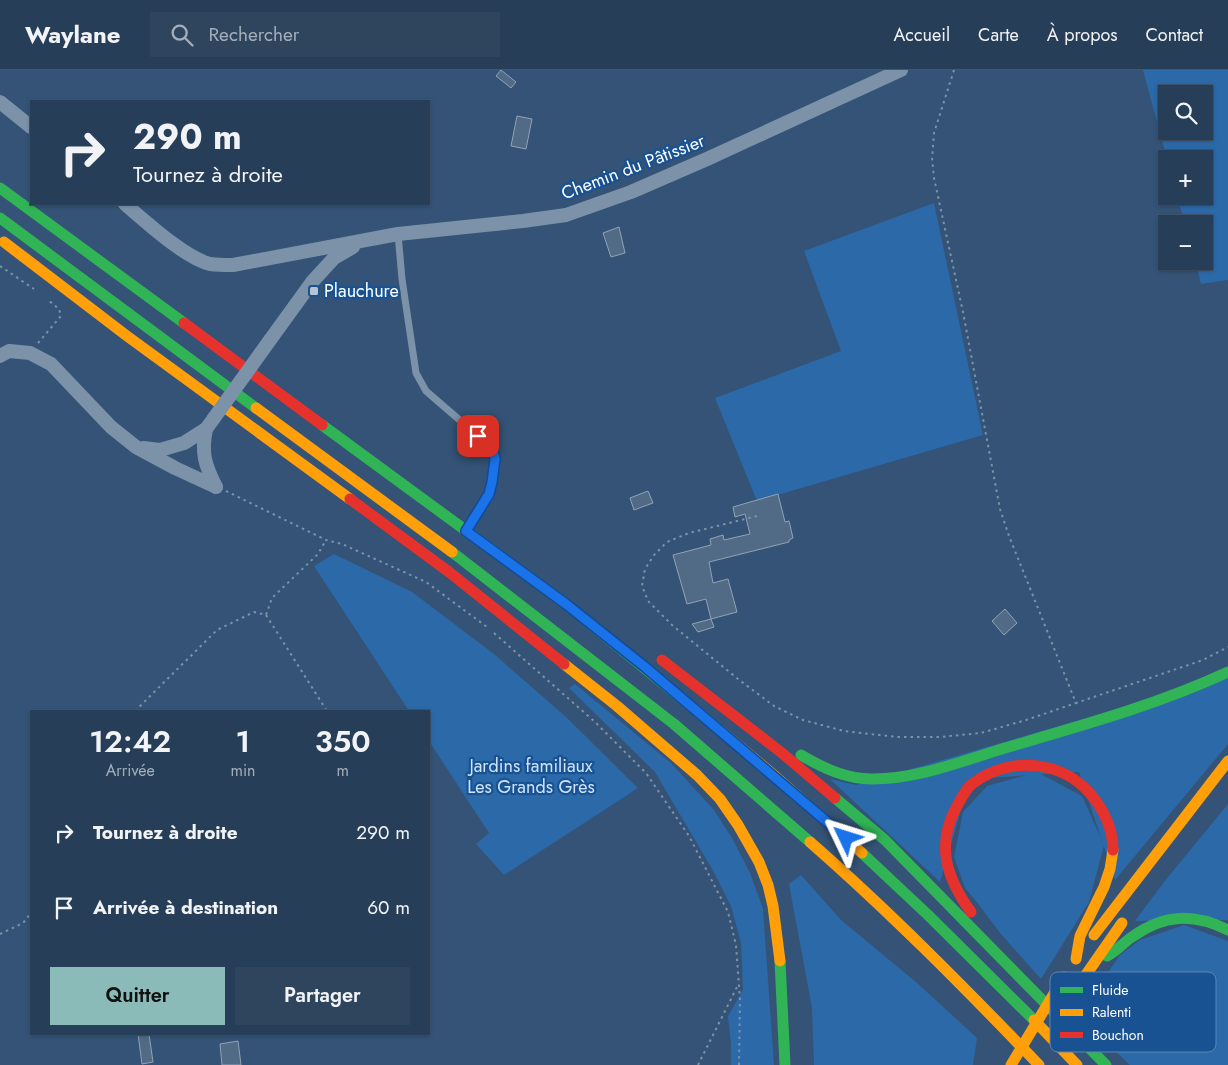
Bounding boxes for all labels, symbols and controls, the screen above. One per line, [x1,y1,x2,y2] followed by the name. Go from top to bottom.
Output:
[150,12,500,57] search box
[25,17,120,52] text: Waylane
[168,21,196,49] icon: search
[208,21,299,48] text: Rechercher
[893,22,950,48] text: Accueil
[978,22,1019,48] text: Carte
[1047,22,1117,48] text: À propos
[1145,22,1203,48] text: Contact
[1158,85,1213,270] map controls
[1158,85,1213,140] button: search
[133,112,242,162] text: 290 m
[50,120,115,185] icon: right
[557,127,709,206] street label: Chemin du Pâtissier
[1158,150,1213,205] button: +
[133,158,283,190] text: Tournez à droite
[1158,215,1213,270] button: −
[324,278,399,304] place label: Plauchure
[308,285,320,297] marker: Plauchure
[457,415,499,457] pin
[464,422,492,450] icon: arrive
[89,720,171,763] text: 12:42
[236,720,250,763] text: 1
[315,720,371,763] text: 350
[467,753,595,800] park label: Jardins familiaux Les Grands Grès
[106,759,155,782] text: Arrivée
[230,759,255,782] text: min
[336,759,349,782] text: m
[819,811,871,863] position arrow
[50,819,78,847] icon: right
[93,819,238,846] text: Tournez à droite
[356,819,410,846] text: 290 m
[50,894,78,922] icon: arrive
[93,894,278,921] text: Arrivée à destination
[367,894,410,921] text: 60 m
[50,967,225,1025] button: Quitter
[235,967,410,1025] button: Partager
[1050,972,1216,1052] legend
[1092,980,1128,1000] text: Fluide
[1092,1002,1131,1022] text: Ralenti
[1092,1025,1144,1045] text: Bouchon

